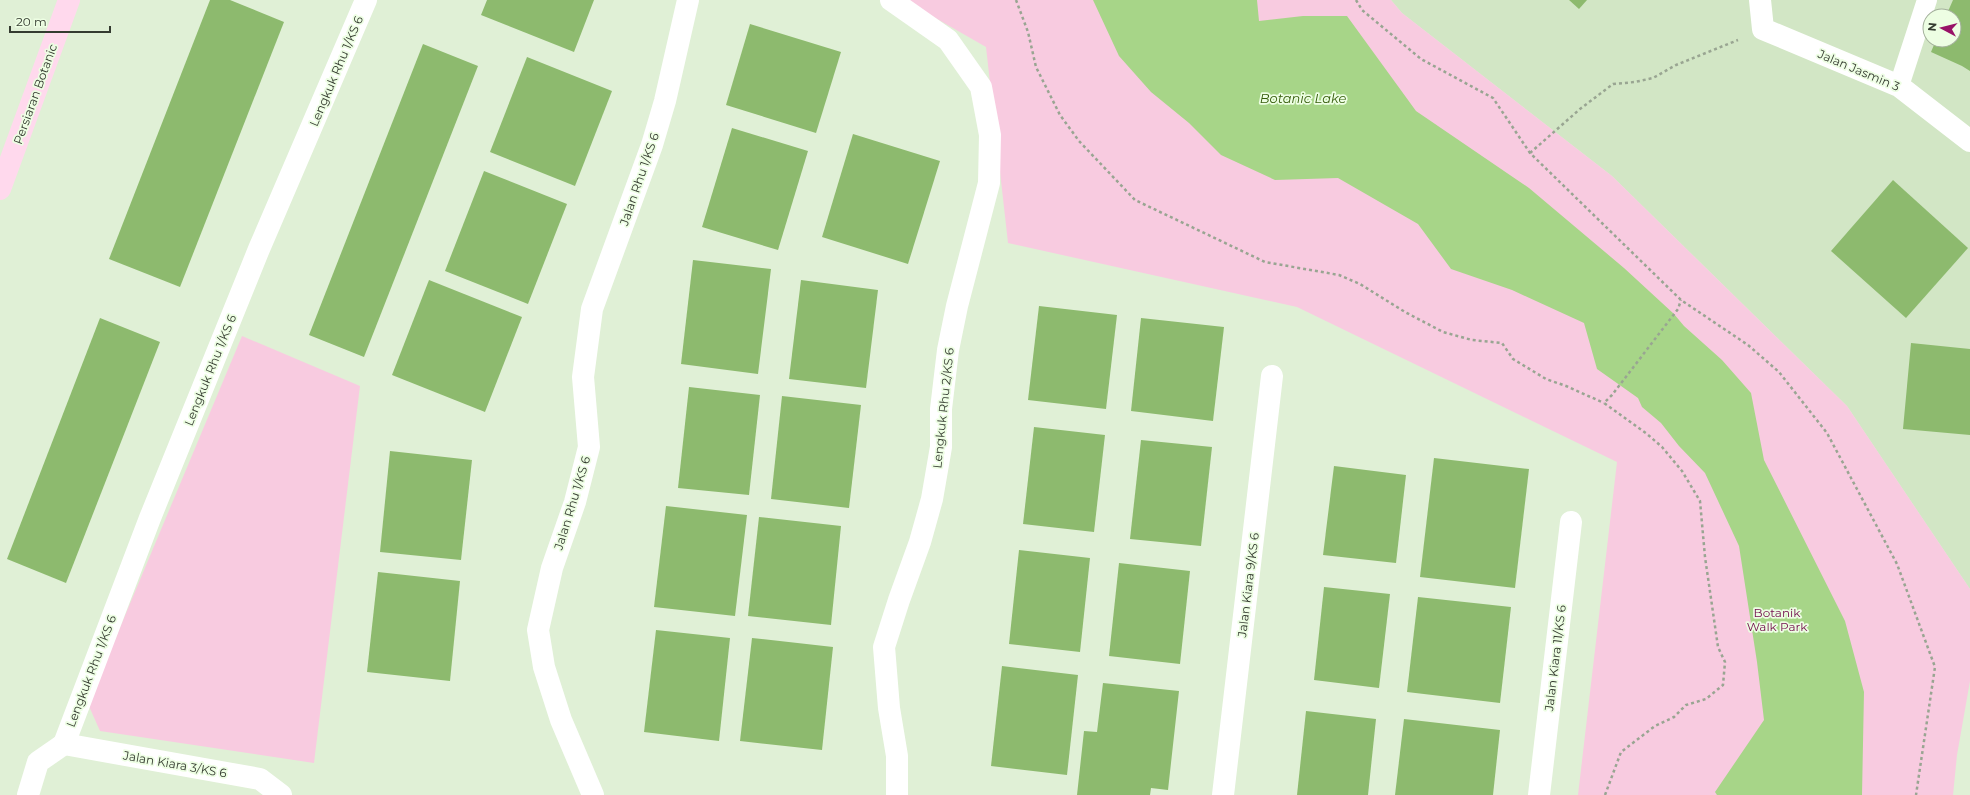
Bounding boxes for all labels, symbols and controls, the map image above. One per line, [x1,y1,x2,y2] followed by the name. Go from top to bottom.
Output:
[10,8,110,34] scale bar
[1922,8,1962,48] north arrow
[16,14,47,29] text: 20 m
[306,14,366,128] street label: Lengkuk Rhu 1/KS 6
[1925,22,1940,32] text: N
[10,42,60,146] street label: Persiaran Botanic
[1815,46,1902,94] street label: Jalan Jasmin 3
[1260,90,1346,106] water label: Botanic Lake
[616,131,662,228] street label: Jalan Rhu 1/KS 6
[181,312,239,428] street label: Lengkuk Rhu 1/KS 6
[929,347,957,469] street label: Lengkuk Rhu 2/KS 6
[550,454,593,553] street label: Jalan Rhu 1/KS 6
[1234,532,1262,639] street label: Jalan Kiara 9/KS 6
[1541,604,1569,713] street label: Jalan Kiara 11/KS 6
[1747,605,1808,634] park label: Botanik Walk Park
[63,613,119,729] street label: Lengkuk Rhu 1/KS 6
[121,747,228,781] street label: Jalan Kiara 3/KS 6

